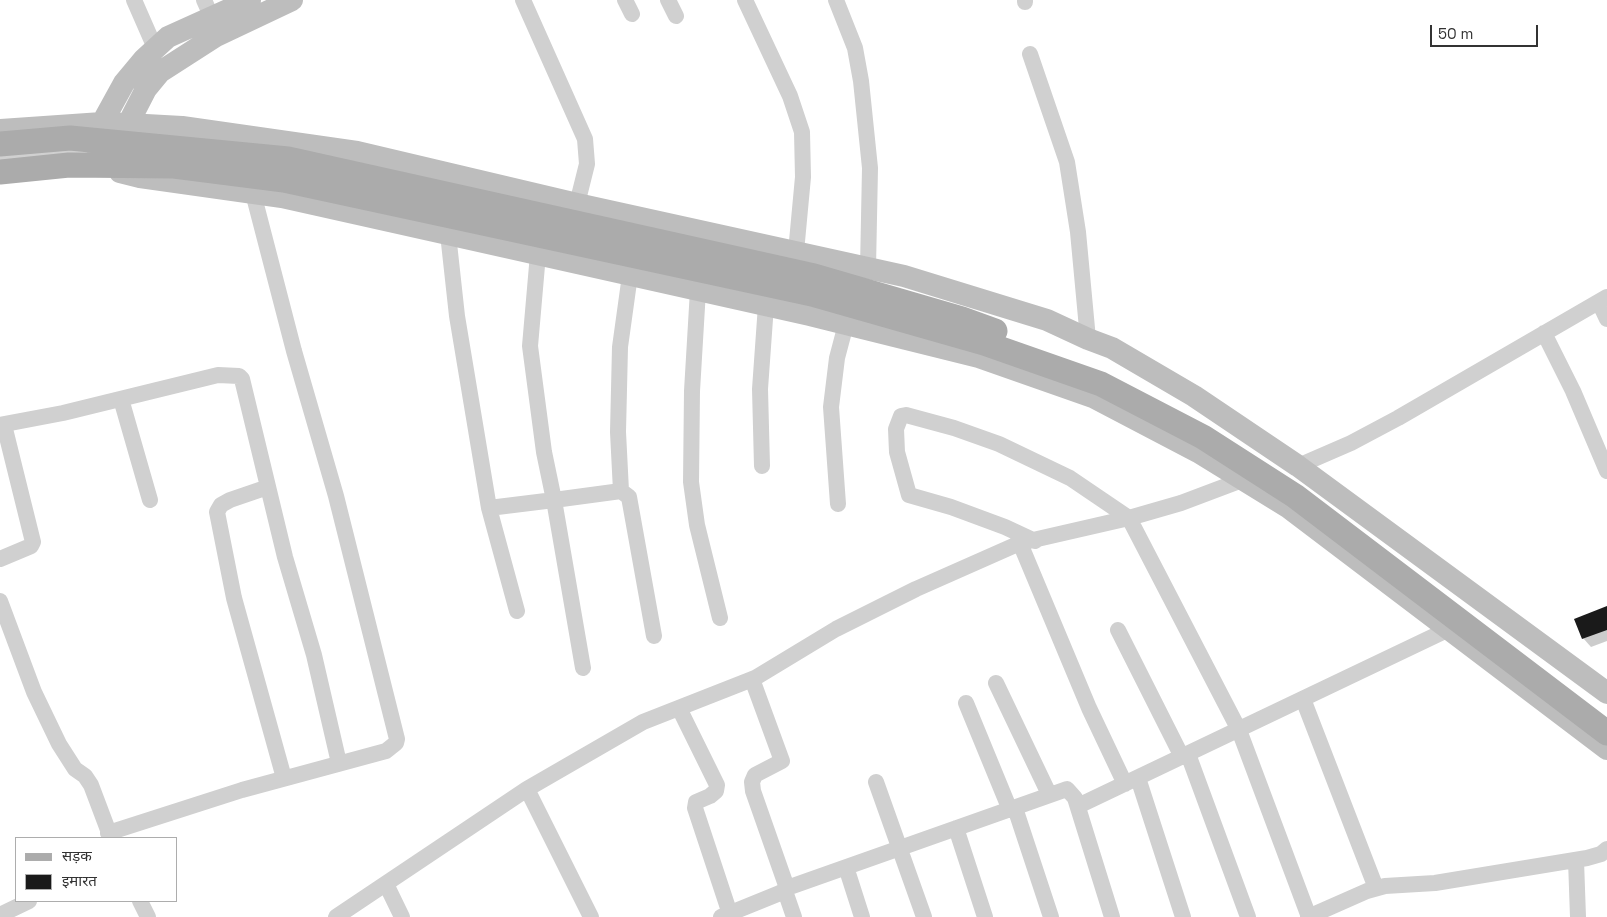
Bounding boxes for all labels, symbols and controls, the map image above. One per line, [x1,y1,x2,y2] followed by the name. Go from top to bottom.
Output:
[1432,15,1540,47] scale bar
[1438,24,1473,43] text: 50 m
[15,837,178,902] legend
[62,846,92,865] text: सड़क
[62,871,97,890] text: इमारत

